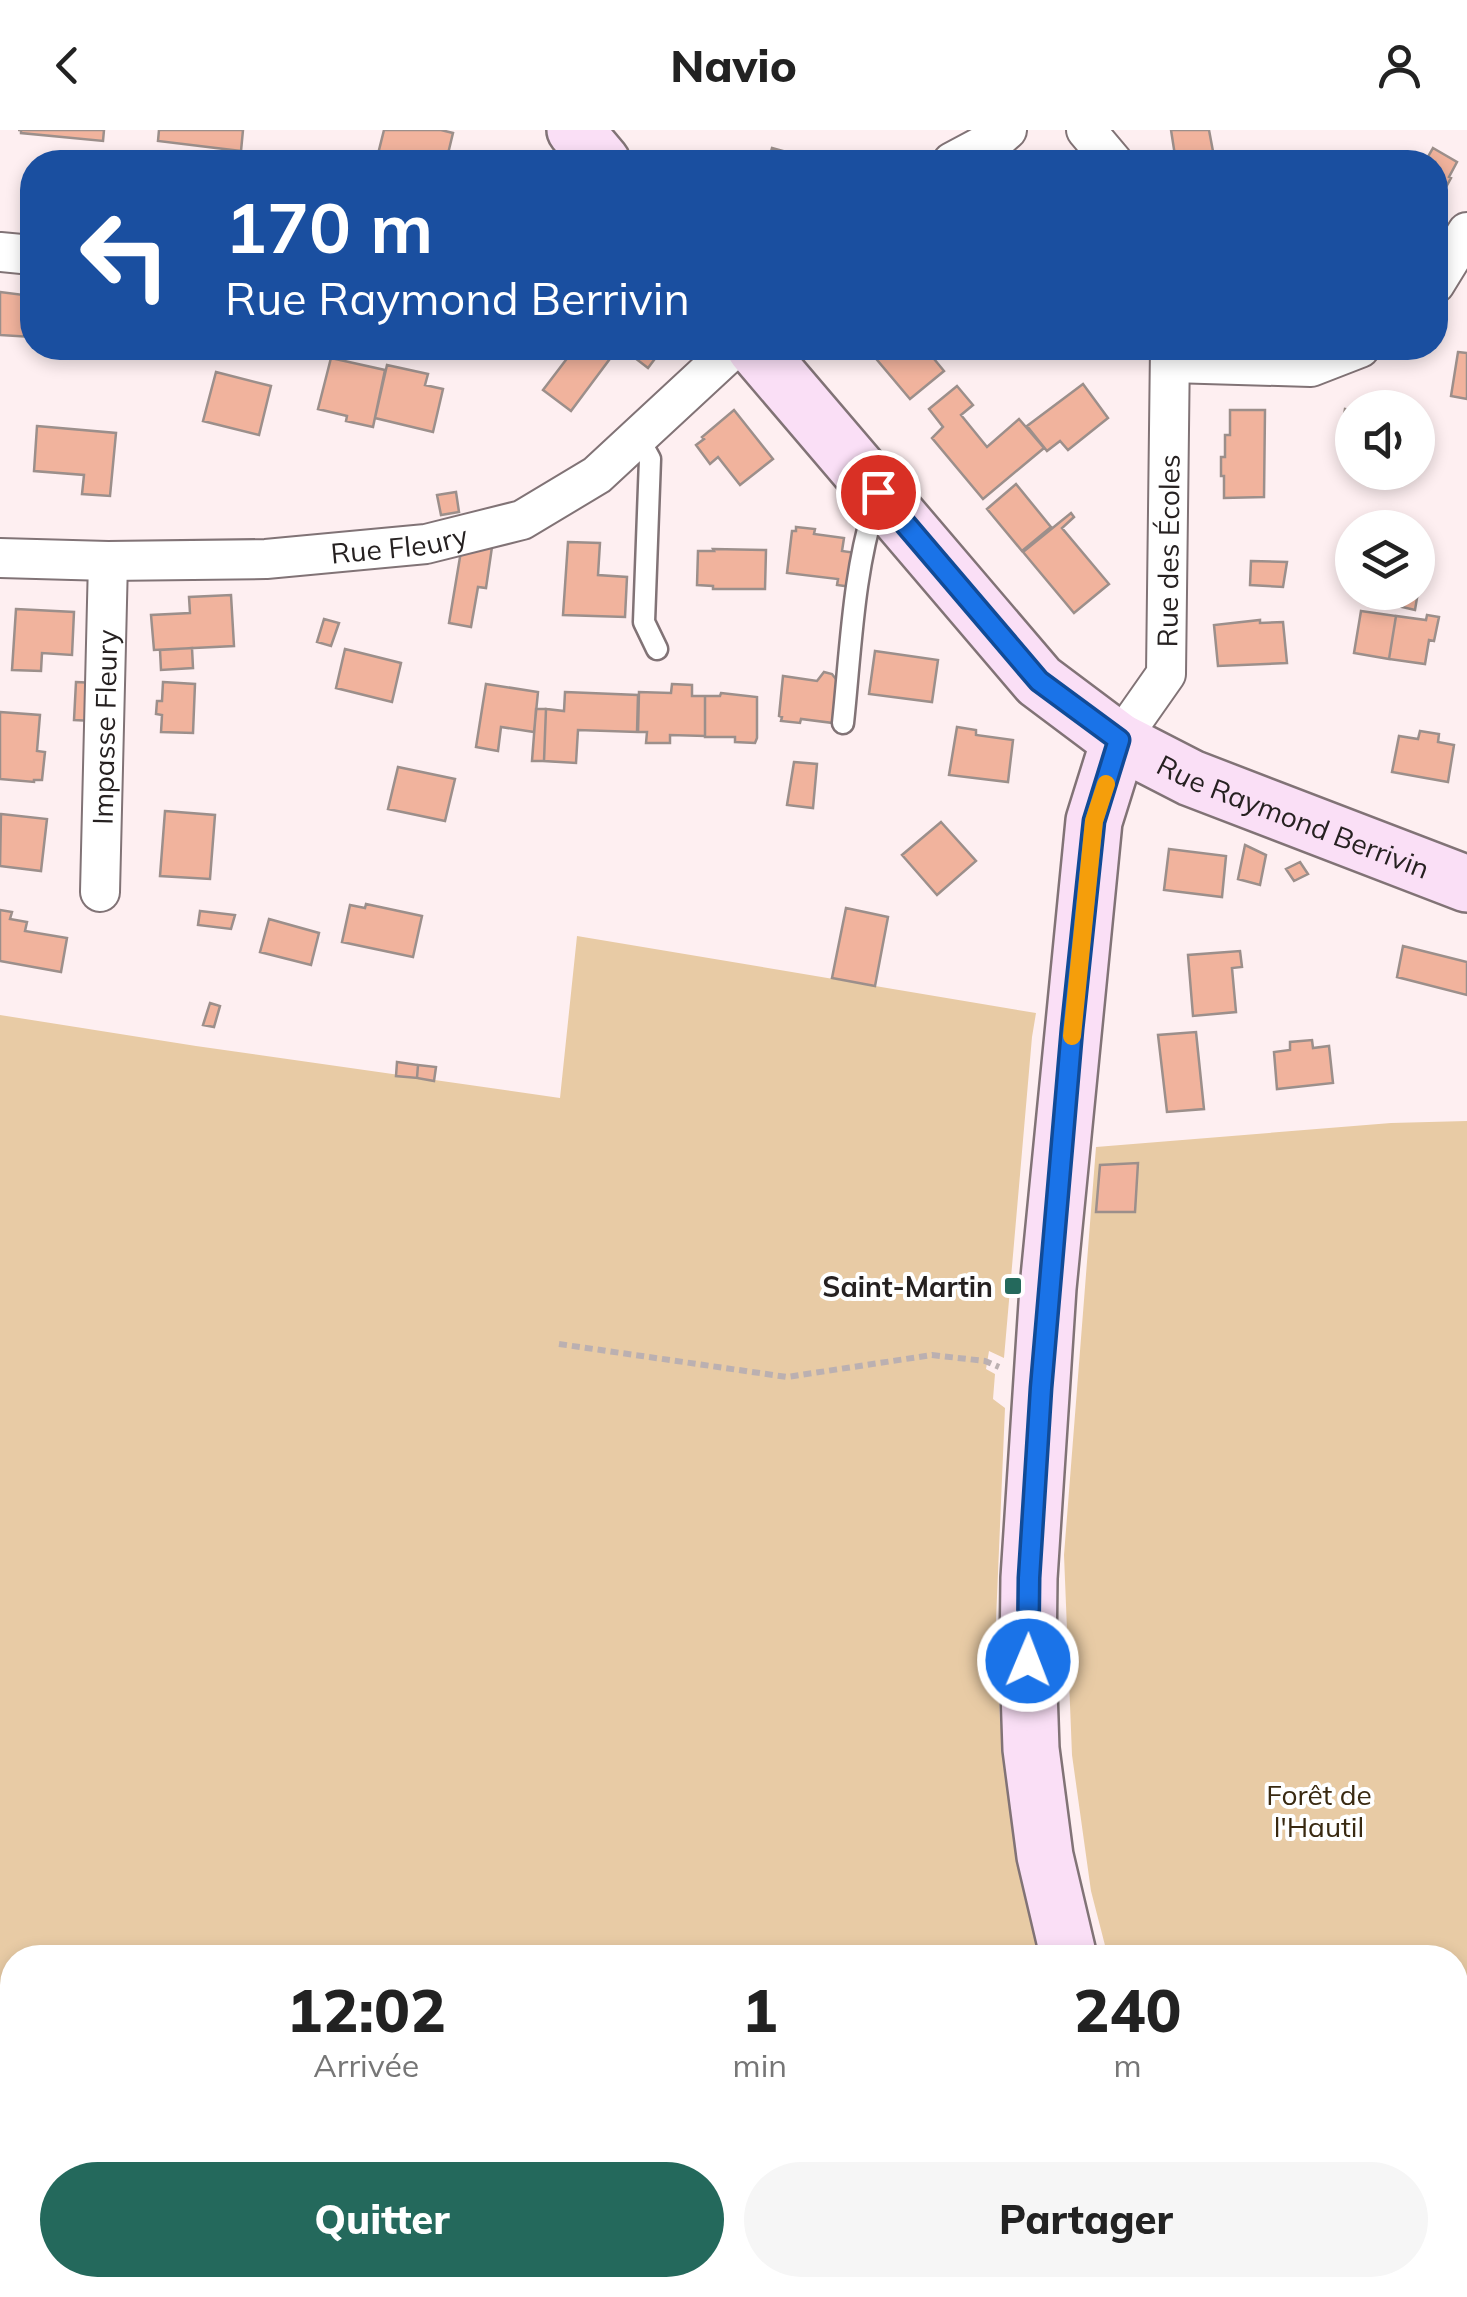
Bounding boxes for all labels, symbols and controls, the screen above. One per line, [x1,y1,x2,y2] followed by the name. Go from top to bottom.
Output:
[670,37,797,93] text: Navio
[40,38,95,93] icon: back
[1372,38,1427,93] icon: person
[225,183,433,271] text: 170 m
[60,190,190,320] icon: left
[225,270,690,326] text: Rue Raymond Berrivin
[1335,390,1435,610] map controls
[1335,390,1435,490] button: sound
[836,450,921,535] pin
[1149,454,1186,648] street label: Rue des Écoles
[851,465,906,520] icon: arrive
[1335,510,1435,610] button: layers
[329,517,471,570] street label: Rue Fleury
[84,629,124,825] street label: Impasse Fleury
[1152,746,1434,885] street label: Rue Raymond Berrivin
[822,1269,993,1304] place label: Saint-Martin
[1002,1275,1024,1297] marker: Saint-Martin
[976,1609,1080,1713] position arrow
[1266,1777,1372,1844] park label: Forêt de l'Hautil
[286,1972,446,2047] text: 12:02
[742,1972,778,2047] text: 1
[1073,1972,1181,2047] text: 240
[313,2045,419,2085] text: Arrivée
[733,2045,787,2085] text: min
[1113,2045,1142,2085] text: m
[40,2162,724,2277] button: Quitter
[744,2162,1428,2277] button: Partager

